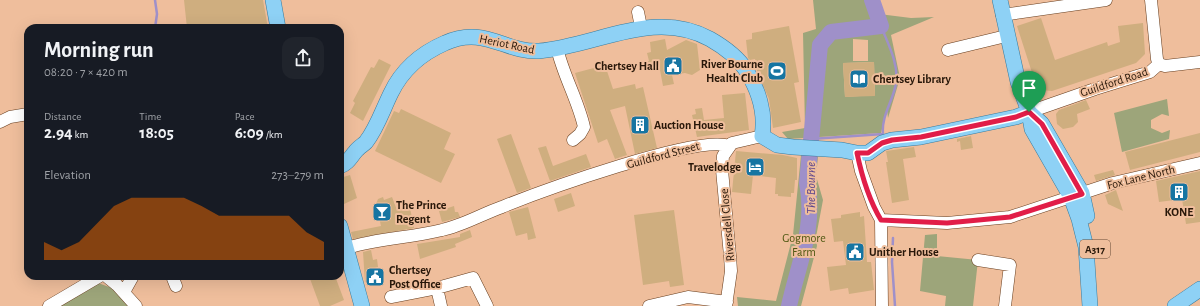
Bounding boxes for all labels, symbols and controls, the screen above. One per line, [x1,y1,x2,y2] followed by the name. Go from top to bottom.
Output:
[478,32,536,56] street label: Heriot Road
[282,37,324,79] button: share
[44,39,154,61] text: Morning run
[662,55,684,77] public building icon: Chertsey Hall
[701,58,763,84] place label: River Bourne Health Club
[595,60,659,73] place label: Chertsey Hall
[766,60,788,82] sports icon: River Bourne Health Club
[1079,65,1149,99] street label: Guildford Road
[44,66,128,79] text: 08:20 · 7 × 420 m
[848,68,870,90] library icon: Chertsey Library
[1012,71,1046,112] pin
[873,73,952,86] place label: Chertsey Library
[1018,77,1040,99] icon: arrive
[44,111,81,122] text: Distance
[139,111,161,122] text: Time
[235,111,254,122] text: Pace
[629,114,651,136] building icon: Auction House
[654,119,724,131] place label: Auction House
[44,124,73,141] text: 2.94
[139,124,174,141] text: 18:05
[235,124,264,141] text: 6:09
[73,129,88,140] text: km
[264,129,283,140] text: /km
[625,139,701,170] street label: Guildford Street
[744,156,766,178] hotel icon: Travelodge
[688,161,741,173] place label: Travelodge
[805,162,818,214] water label: The Bourne
[1106,163,1176,191] street label: Fox Lane North
[44,169,91,182] text: Elevation
[271,169,324,182] text: 273–279 m
[1168,181,1190,203] building icon: KONE
[718,188,736,262] street label: Riversdell Close
[396,199,447,225] place label: The Prince Regent
[371,201,393,223] bar icon: The Prince Regent
[1165,206,1193,218] place label: KONE
[782,232,826,258] park label: Gogmore Farm
[1080,240,1110,258] road number: A317
[844,241,866,263] public building icon: Unither House
[869,246,939,258] place label: Unither House
[389,264,441,290] place label: Chertsey Post Office
[364,266,386,288] public building icon: Chertsey Post Office

